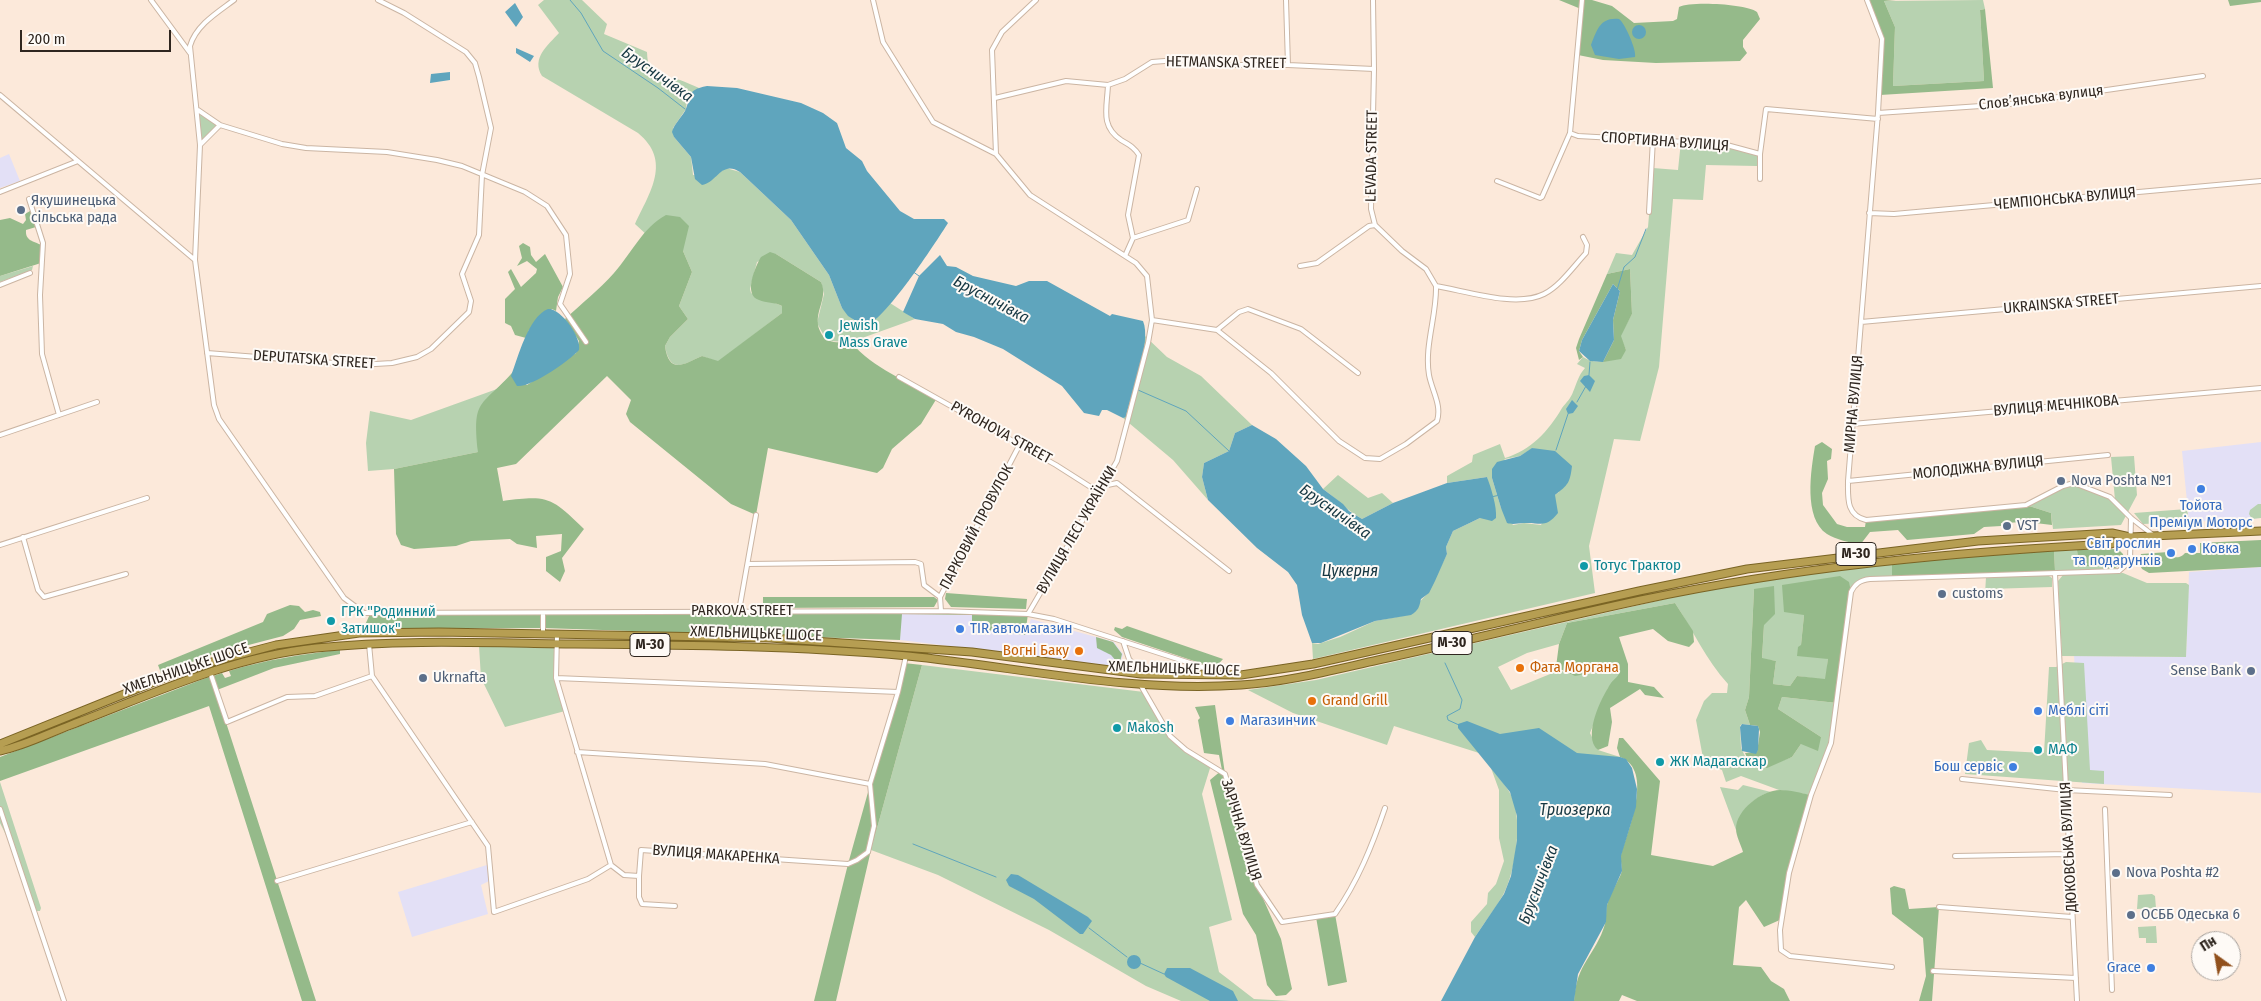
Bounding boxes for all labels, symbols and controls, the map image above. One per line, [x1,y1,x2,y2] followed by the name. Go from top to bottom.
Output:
[22,20,174,52] scale bar
[28,30,65,48] text: 200 m
[618,43,696,107] water label: Брусничівка
[1166,53,1286,73] street label: HETMANSKA STREET
[1978,81,2104,115] street label: Словʼянська вулиця
[1362,110,1382,202] street label: LEVADA STREET
[1600,129,1730,155] street label: СПОРТИВНА ВУЛИЦЯ
[1993,184,2137,214] street label: ЧЕМПІОНСЬКА ВУЛИЦЯ
[31,192,117,227] place label: Якушинецька сільська рада
[15,204,27,216] marker: Якушинецька сільська рада
[950,272,1032,328] water label: Брусничівка
[2002,290,2120,318] street label: UKRAINSKA STREET
[839,317,908,352] place label: Jewish Mass Grave
[823,329,835,341] marker: Jewish Mass Grave
[252,347,376,373] street label: DEPUTATSKA STREET
[1841,354,1867,454] street label: МИРНА ВУЛИЦЯ
[1993,392,2119,420] street label: ВУЛИЦЯ МЕЧНІКОВА
[947,398,1055,468] street label: PYROHOVA STREET
[1912,452,2044,484] street label: МОЛОДІЖНА ВУЛИЦЯ
[936,461,1018,593] street label: ПАРКОВИЙ ПРОВУЛОК
[1033,463,1121,597] street label: ВУЛИЦЯ ЛЕСІ УКРАЇНКИ
[2071,472,2171,490] place label: Nova Poshta №1
[2055,475,2067,487] marker: Nova Poshta №1
[1296,480,1374,544] water label: Брусничівка
[2195,483,2207,495] marker: Тойота Преміум Моторс
[2150,497,2252,532] place label: Тойота Преміум Моторс
[2017,517,2038,535] place label: VST
[2001,520,2013,532] marker: VST
[2073,535,2161,570] place label: Світ рослин та подарунків
[2202,540,2239,558] place label: Ковка
[1836,542,1876,566] road number: М-30
[2186,543,2198,555] marker: Ковка
[2165,547,2177,559] marker: Світ рослин та подарунків
[1594,557,1681,575] place label: Тотус Трактор
[1578,560,1590,572] marker: Тотус Трактор
[1322,562,1378,582] water label: Цукерня
[1952,585,2003,603] place label: customs
[1936,588,1948,600] marker: customs
[691,602,793,620] street label: PARKOVA STREET
[341,603,436,638] place label: ГРК "Родинний Затишок"
[325,615,337,627] marker: ГРК "Родинний Затишок"
[970,620,1073,638] place label: TIR автомагазин
[690,623,822,645] street label: ХМЕЛЬНИЦЬКЕ ШОСЕ
[954,623,966,635] marker: TIR автомагазин
[1432,632,1472,654] road number: М-30
[630,634,670,656] road number: М-30
[121,639,251,699] street label: ХМЕЛЬНИЦЬКЕ ШОСЕ
[1003,642,1069,660] place label: Вогні Баку
[1073,645,1085,657] marker: Вогні Баку
[1108,658,1240,680] street label: ХМЕЛЬНИЦЬКЕ ШОСЕ
[1530,659,1619,677] place label: Фата Моргана
[1514,662,1526,674] marker: Фата Моргана
[2170,662,2241,680] place label: Sense Bank
[2245,665,2257,677] marker: Sense Bank
[433,669,486,687] place label: Ukrnafta
[417,672,429,684] marker: Ukrnafta
[1322,692,1388,710] place label: Grand Grill
[1306,695,1318,707] marker: Grand Grill
[2048,702,2109,720] place label: Меблі сіті
[2032,705,2044,717] marker: Меблі сіті
[1240,712,1316,730] place label: Магазинчик
[1224,715,1236,727] marker: Магазинчик
[1127,719,1174,737] place label: Makosh
[1111,722,1123,734] marker: Makosh
[2048,741,2077,759] place label: МАФ
[2032,744,2044,756] marker: МАФ
[1670,753,1767,771] place label: ЖК Мадагаскар
[1654,756,1666,768] marker: ЖК Мадагаскар
[1934,758,2003,776] place label: Бош сервіс
[2007,761,2019,773] marker: Бош сервіс
[1217,777,1265,883] street label: ЗАРІЧНА ВУЛИЦЯ
[2057,781,2081,913] street label: ДЮКОВСЬКА ВУЛИЦЯ
[1539,801,1611,821] water label: Триозерка
[652,842,780,868] street label: ВУЛИЦЯ МАКАРЕНКА
[1515,843,1563,927] water label: Брусничівка
[2126,864,2219,882] place label: Nova Poshta #2
[2110,867,2122,879] marker: Nova Poshta #2
[2141,906,2240,924] place label: ОСББ Одеська 6
[2125,909,2137,921] marker: ОСББ Одеська 6
[2191,931,2241,981] north arrow
[2197,932,2220,955] text: Пн
[2107,959,2141,977] place label: Grace
[2145,962,2157,974] marker: Grace

